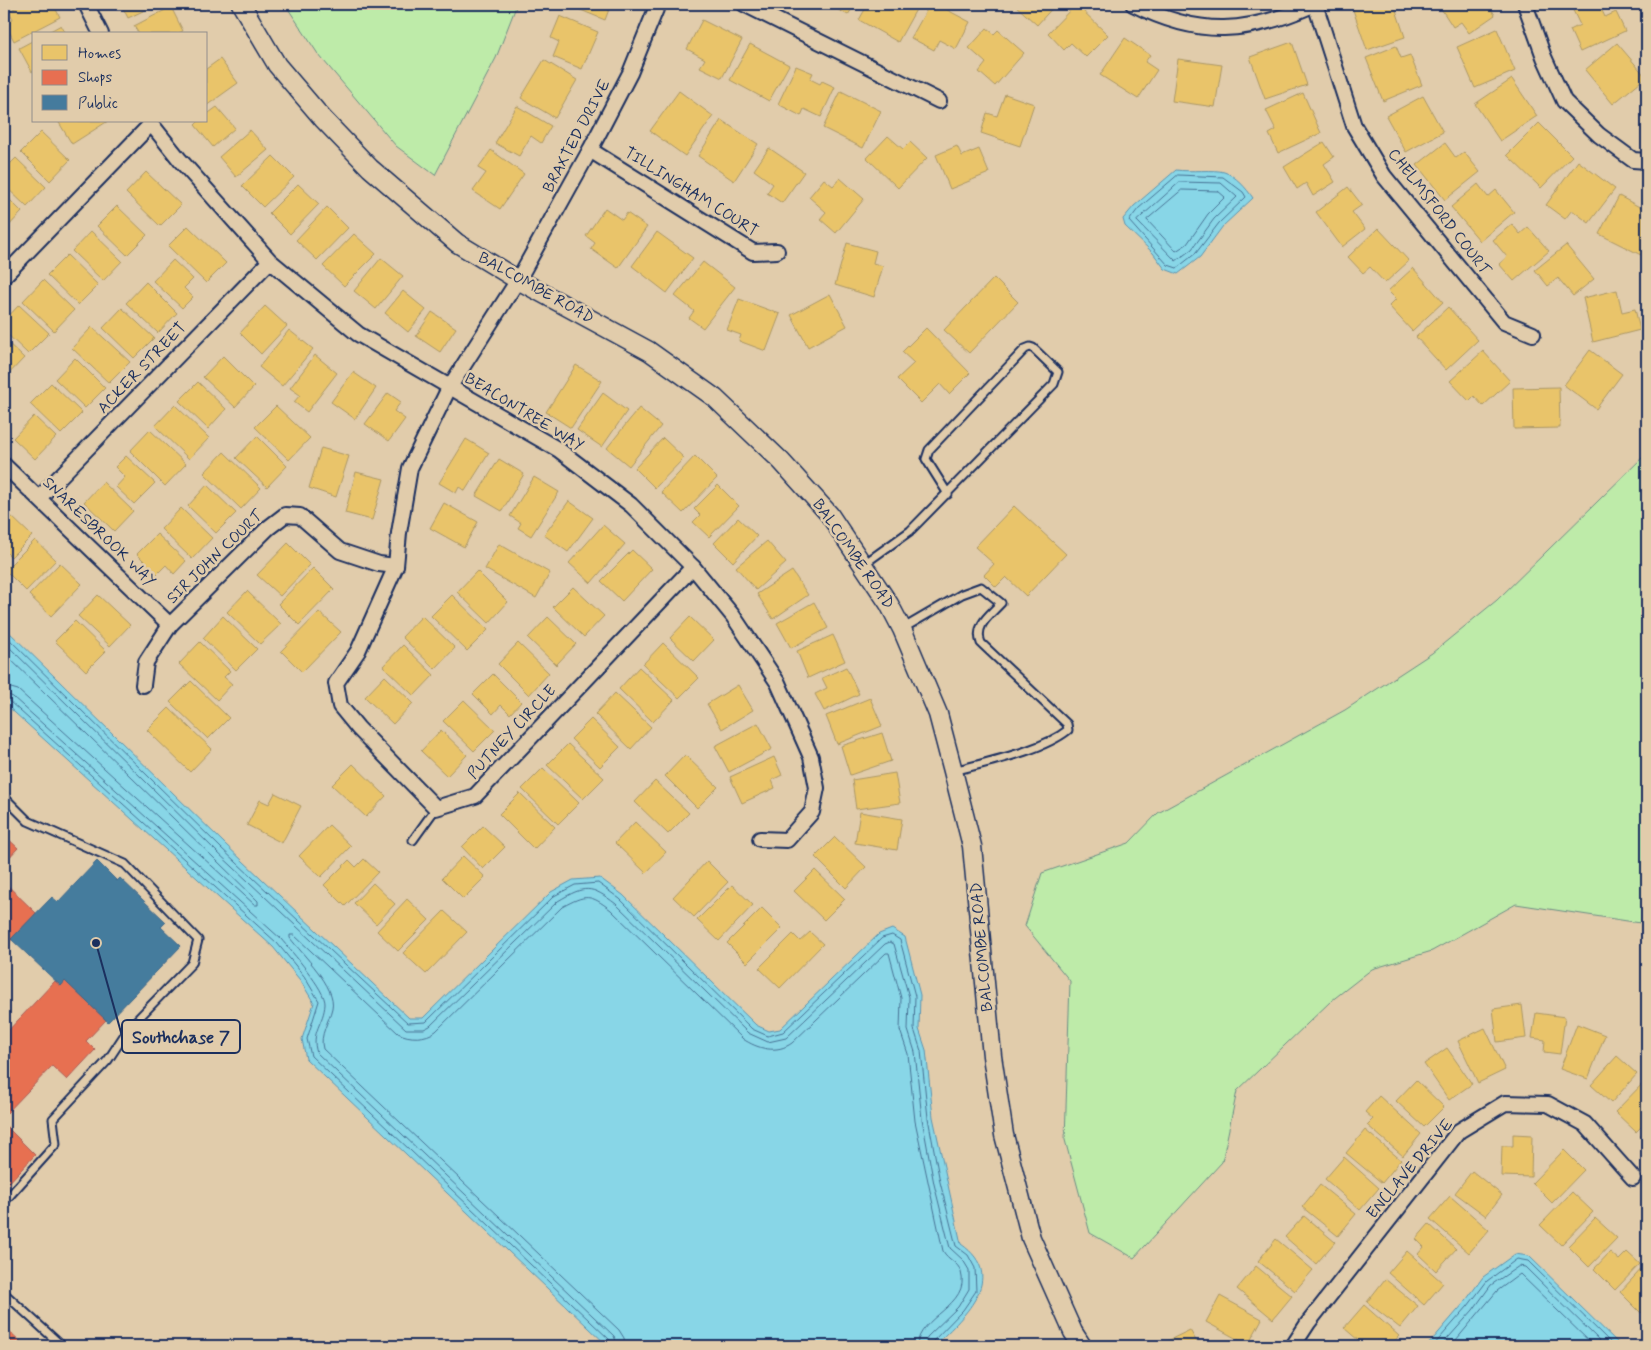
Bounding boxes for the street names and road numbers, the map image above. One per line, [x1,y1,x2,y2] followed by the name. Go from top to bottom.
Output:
[538,76,616,196] street label: BRAXTED DRIVE
[620,142,762,242] street label: TILLINGHAM COURT
[1383,144,1496,281] street label: CHELMSFORD COURT
[474,247,598,329] street label: BALCOMBE ROAD
[93,318,191,418] street label: ACKER STREET
[460,368,588,456] street label: BEACONTREE WAY
[38,472,160,592] street label: SNARESBROOK WAY
[807,495,899,613] street label: BALCOMBE ROAD
[162,505,269,608] street label: SIR JOHN COURT
[463,680,561,784] street label: PUTNEY CIRCLE
[966,882,998,1012] street label: BALCOMBE ROAD
[1362,1115,1458,1223] street label: ENCLAVE DRIVE

